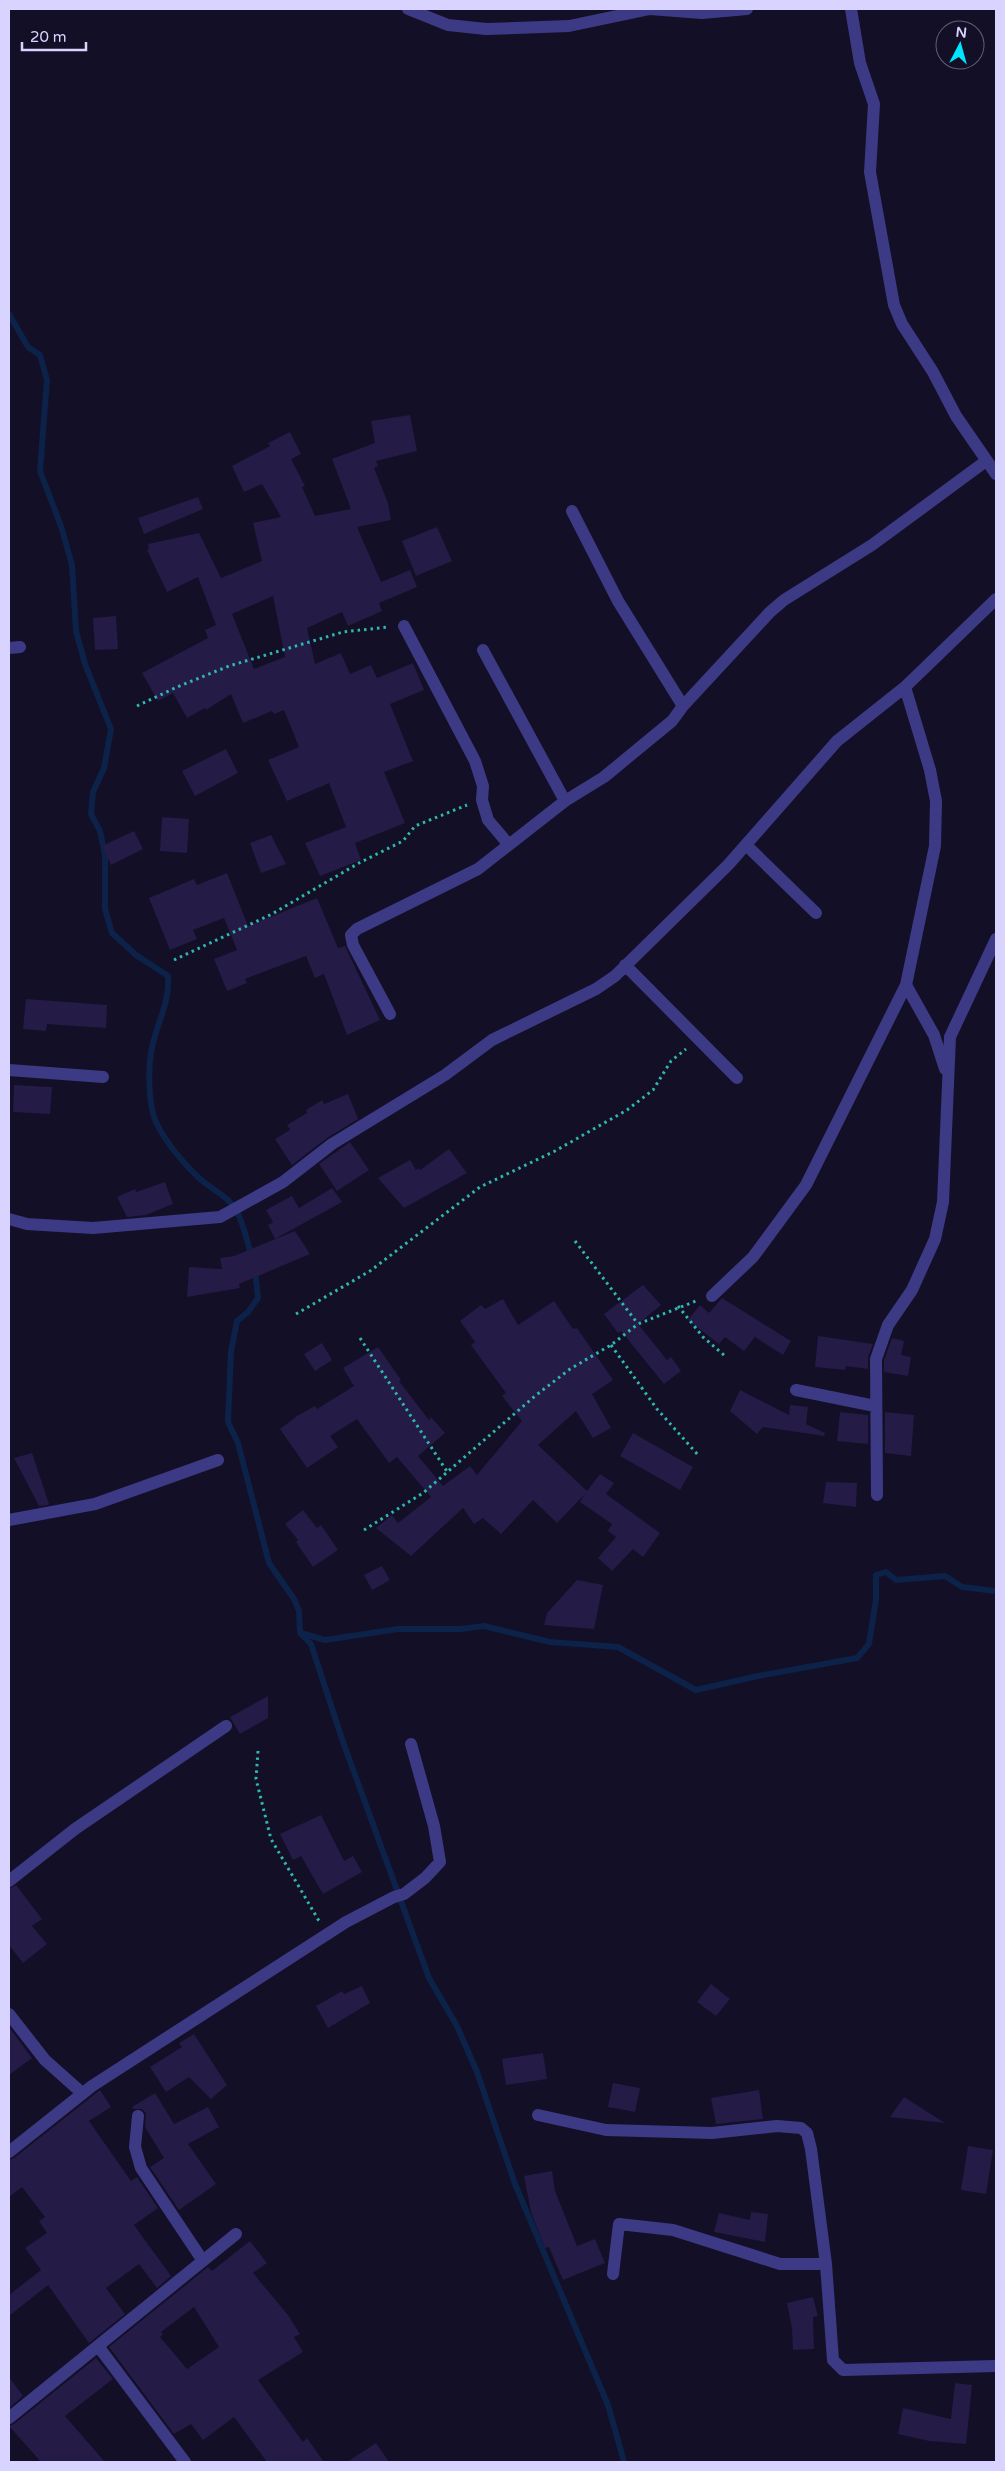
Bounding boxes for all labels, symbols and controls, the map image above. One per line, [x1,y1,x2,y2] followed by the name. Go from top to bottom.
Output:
[22,20,86,52] scale bar
[935,20,985,70] north arrow
[955,24,968,42] text: N
[30,28,67,46] text: 20 m

